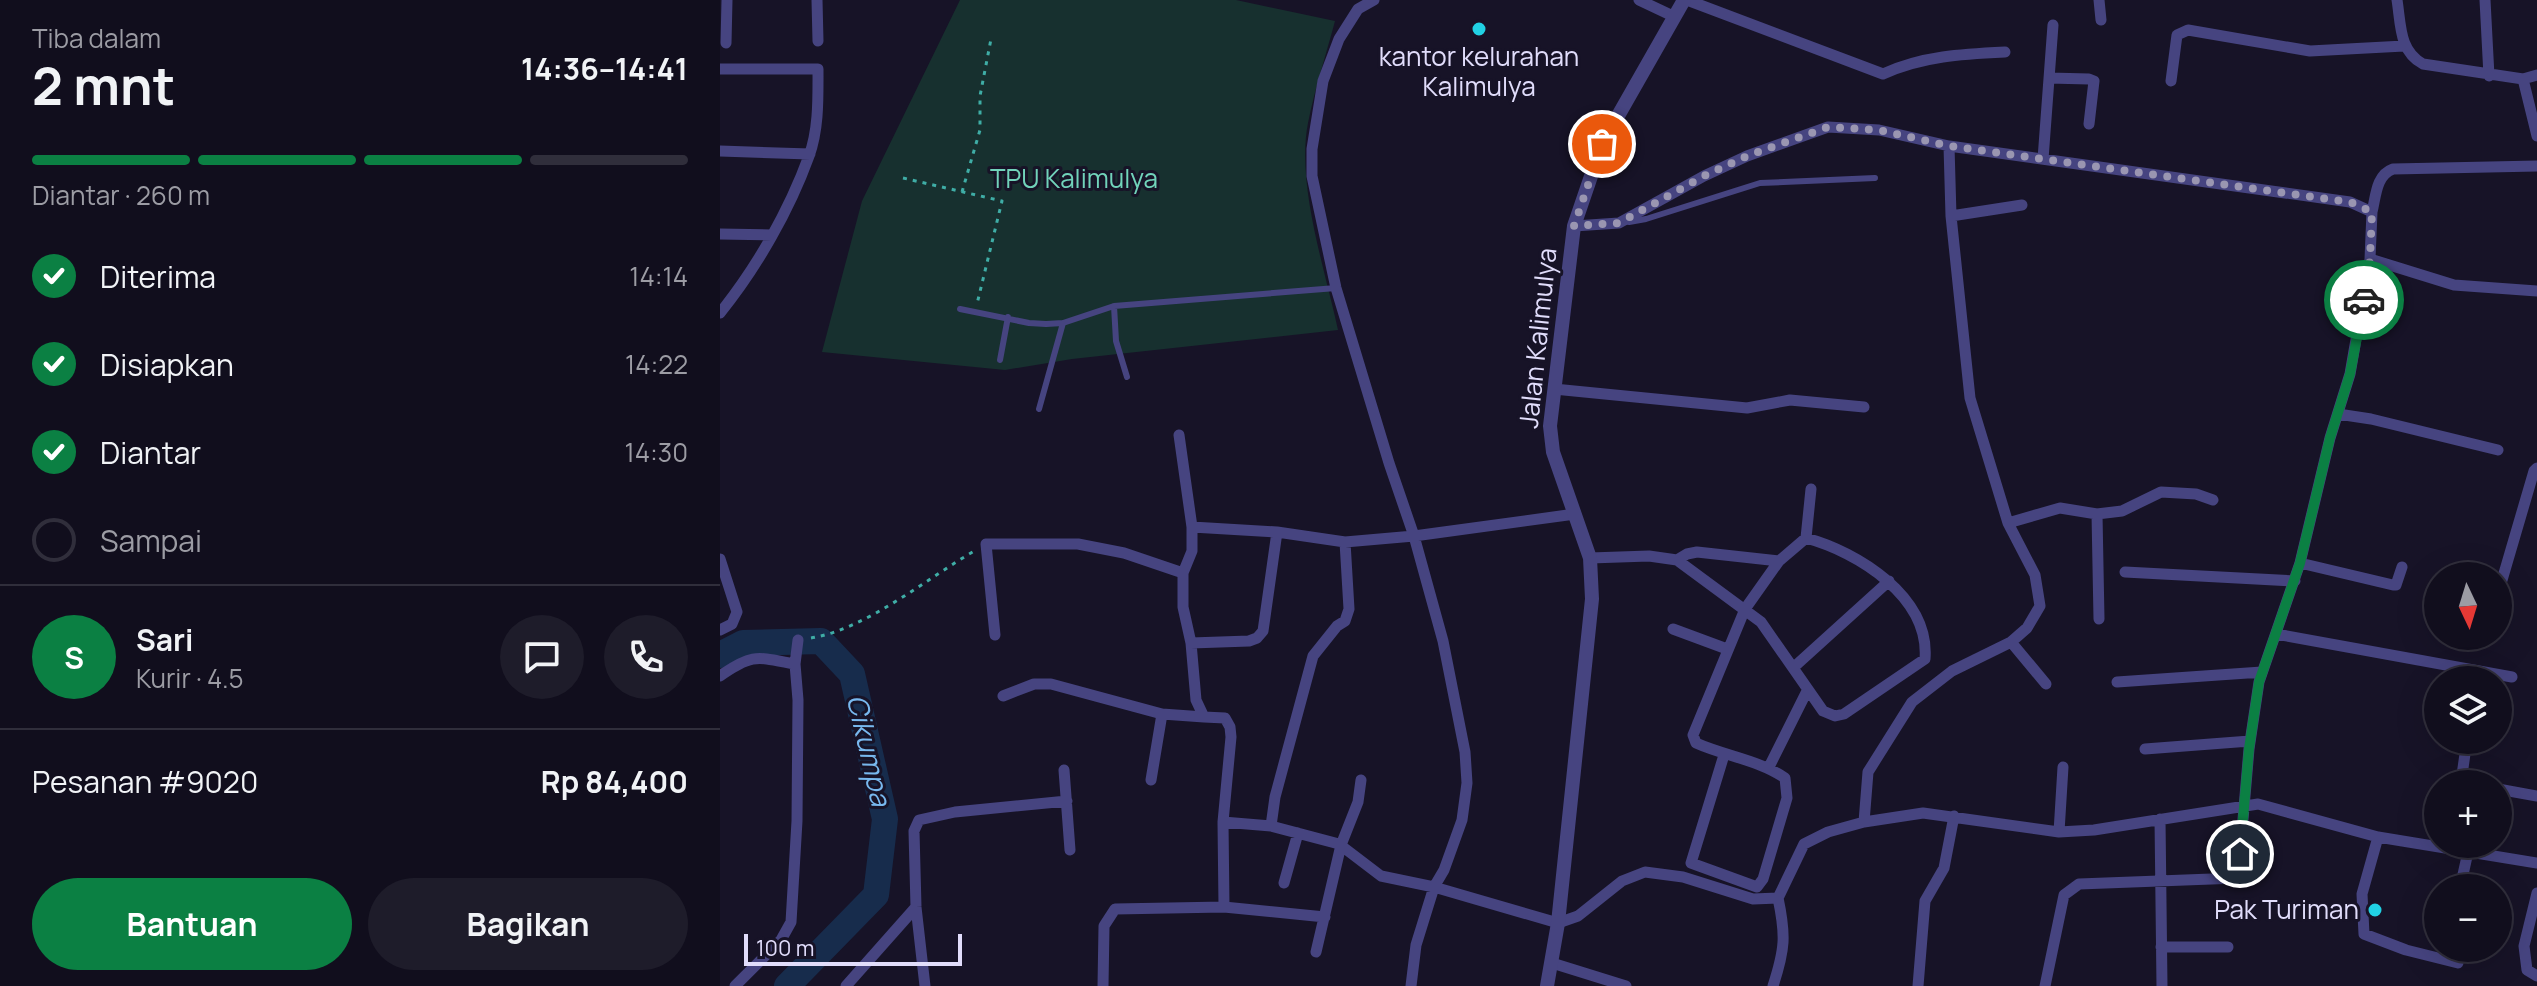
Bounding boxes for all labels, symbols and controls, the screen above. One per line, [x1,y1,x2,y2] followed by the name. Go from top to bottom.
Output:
[32,20,161,56] text: Tiba dalam
[1470,20,1488,38] marker: kantor kelurahan Kalimulya
[1379,38,1579,104] place label: kantor kelurahan Kalimulya
[521,48,688,89] text: 14:36–14:41
[32,50,175,121] text: 2 mnt
[1568,110,1636,178] pin
[1580,122,1624,166] icon: bag
[990,160,1158,196] park label: TPU Kalimulya
[32,177,210,213] text: Diantar · 260 m
[1510,246,1564,430] street label: Jalan Kalimulya
[32,254,76,298] icon: check
[100,256,216,297] text: Diterima
[629,258,688,294] text: 14:14
[2324,260,2404,340] courier
[2342,278,2386,322] icon: car
[32,342,76,386] icon: check
[100,344,234,385] text: Disiapkan
[625,346,688,382] text: 14:22
[32,430,76,474] icon: check
[100,432,201,473] text: Diantar
[625,434,688,470] text: 14:30
[100,520,202,561] text: Sampai
[2424,562,2512,650] north arrow
[2424,562,2512,962] map controls
[500,615,584,699] button: chat
[604,615,688,699] button: phone
[136,619,193,660] text: Sari
[64,637,84,678] text: S
[136,660,243,696] text: Kurir · 4.5
[2424,666,2512,754] button: layers
[839,690,902,810] water label: Cikumpa
[32,761,258,802] text: Pesanan #9020
[541,761,688,802] text: Rp 84,400
[2424,770,2512,858] button: +
[2206,820,2274,888] pin
[2218,832,2262,876] icon: home
[2424,874,2512,962] button: −
[32,878,352,970] button: Bantuan
[368,878,688,970] button: Bagikan
[2214,891,2359,927] place label: Pak Turiman
[2366,901,2384,919] marker: Pak Turiman
[744,930,962,966] scale bar
[756,933,814,963] text: 100 m

